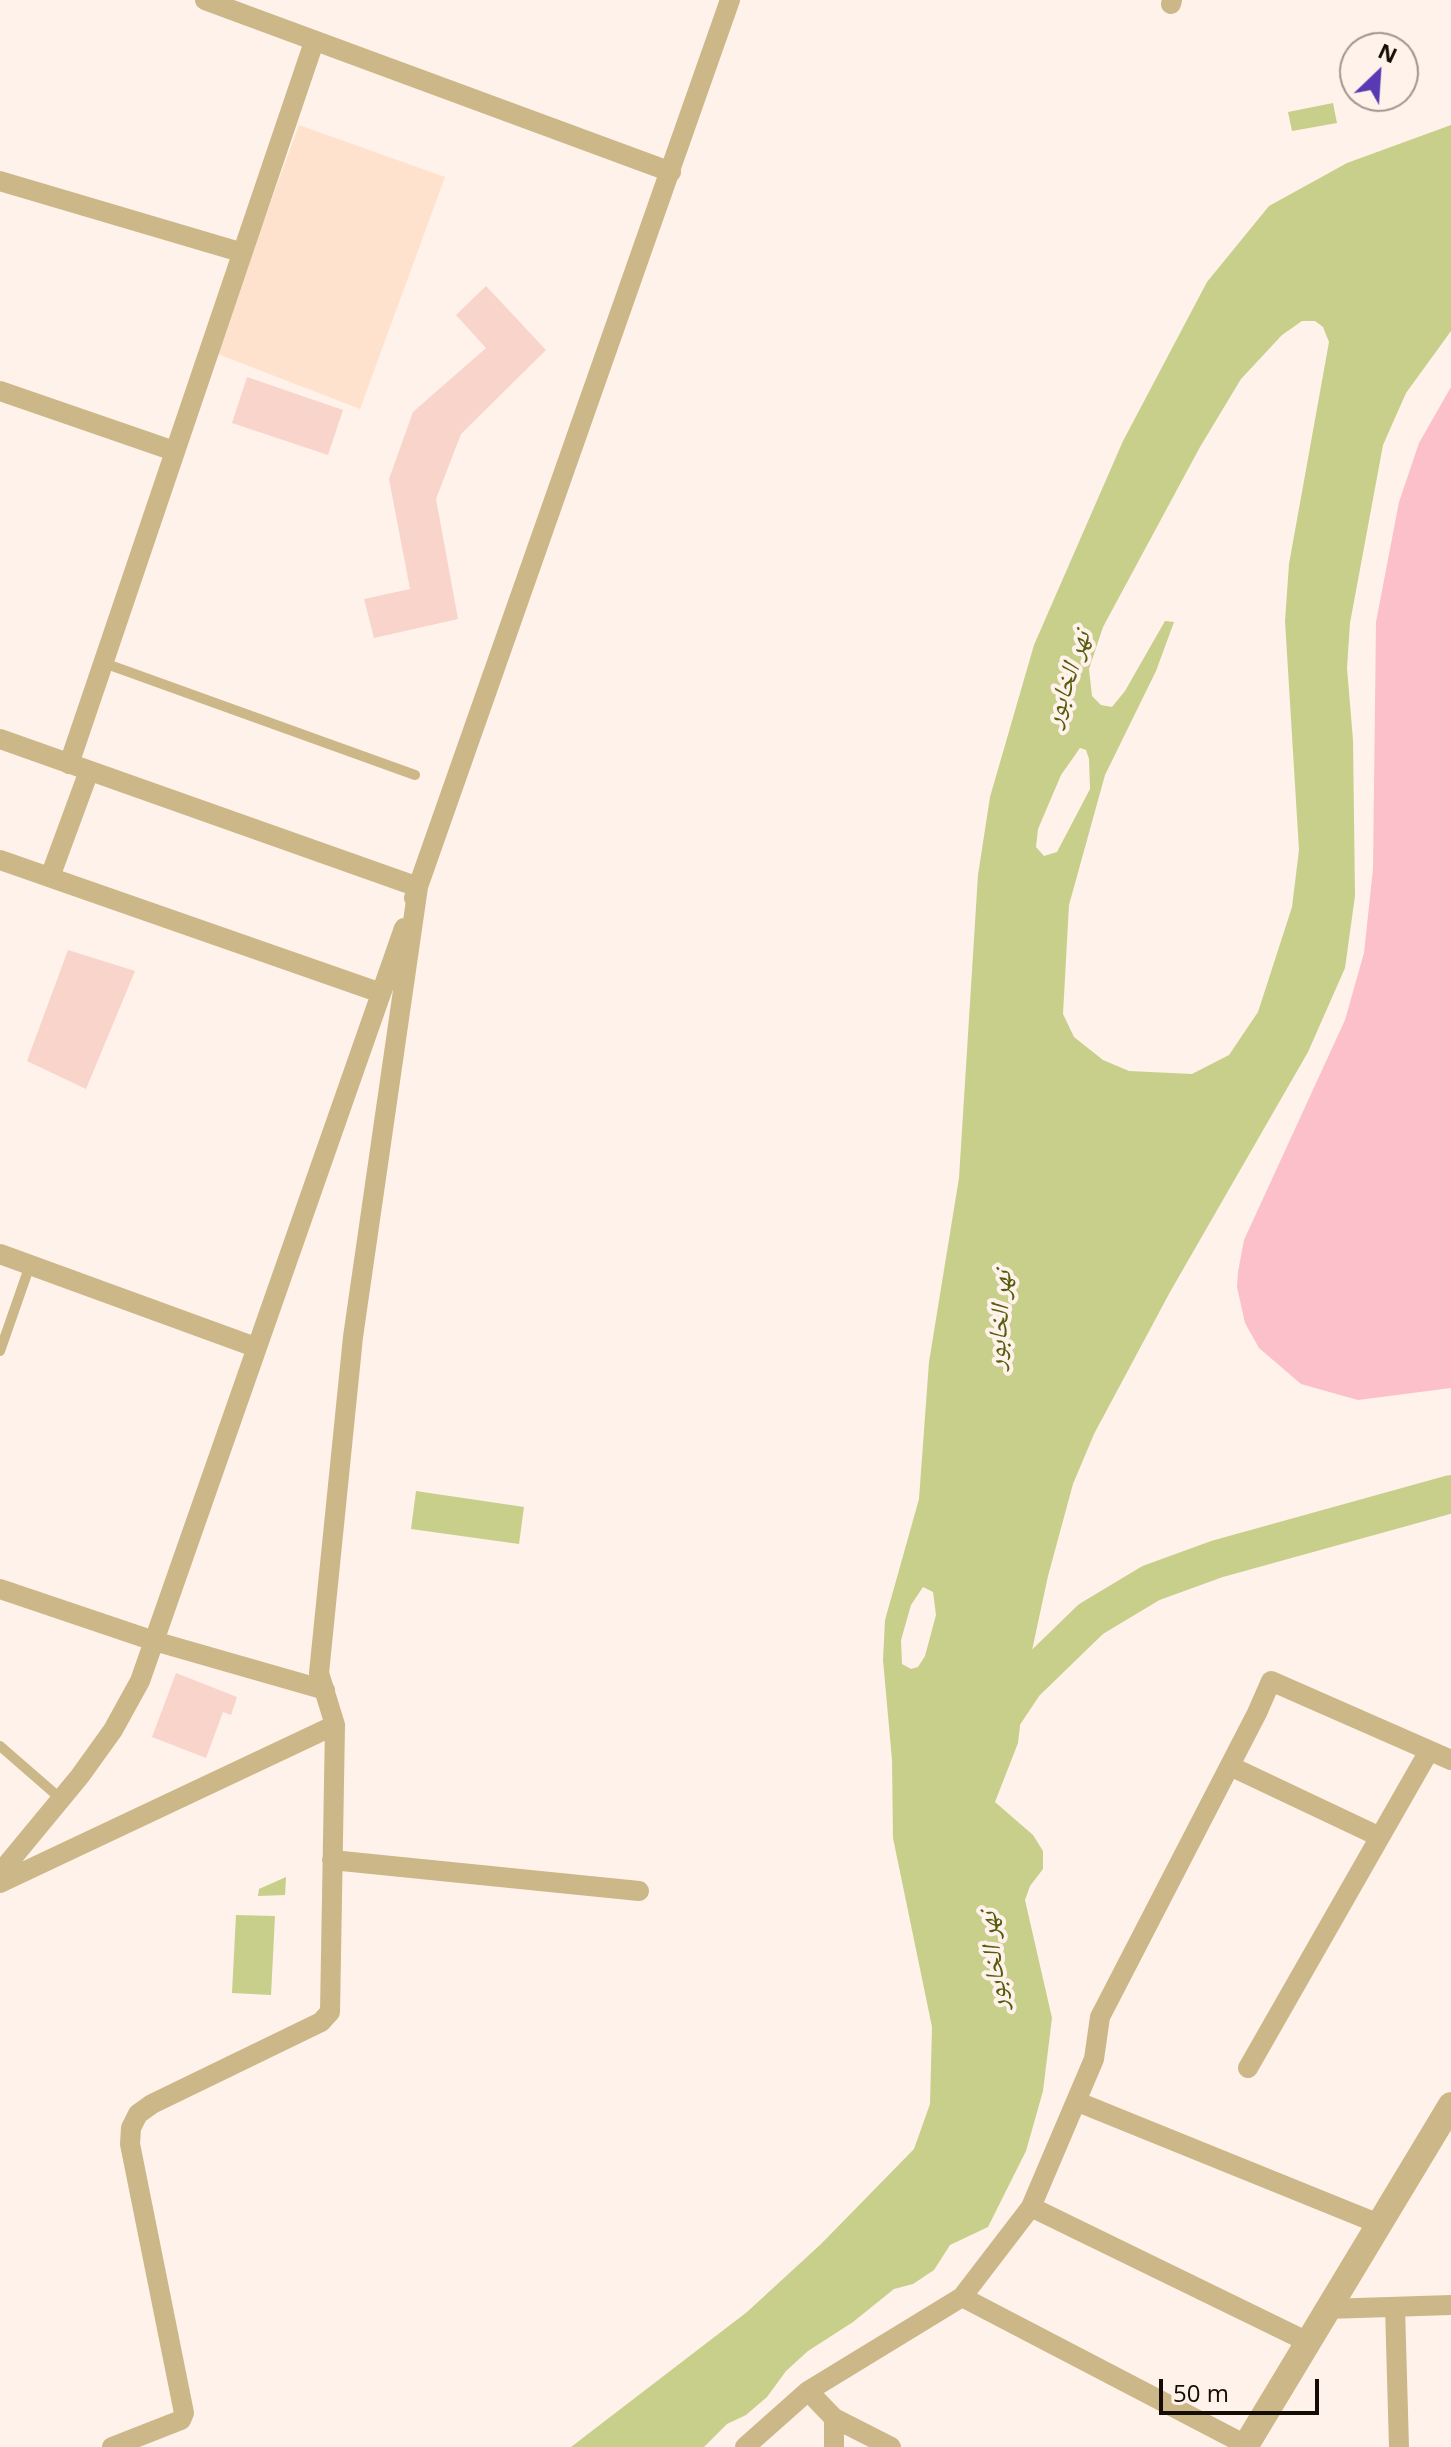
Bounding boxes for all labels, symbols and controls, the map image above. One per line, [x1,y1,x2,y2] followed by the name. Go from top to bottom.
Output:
[1339,32,1419,112] north arrow
[1374,35,1403,69] text: N
[1038,627,1098,731] water label: نهر الخابور
[981,1269,1019,1371] water label: نهر الخابور
[972,1910,1016,2012] water label: نهر الخابور
[1163,2363,1323,2413] scale bar
[1173,2376,1229,2409] text: 50 m

